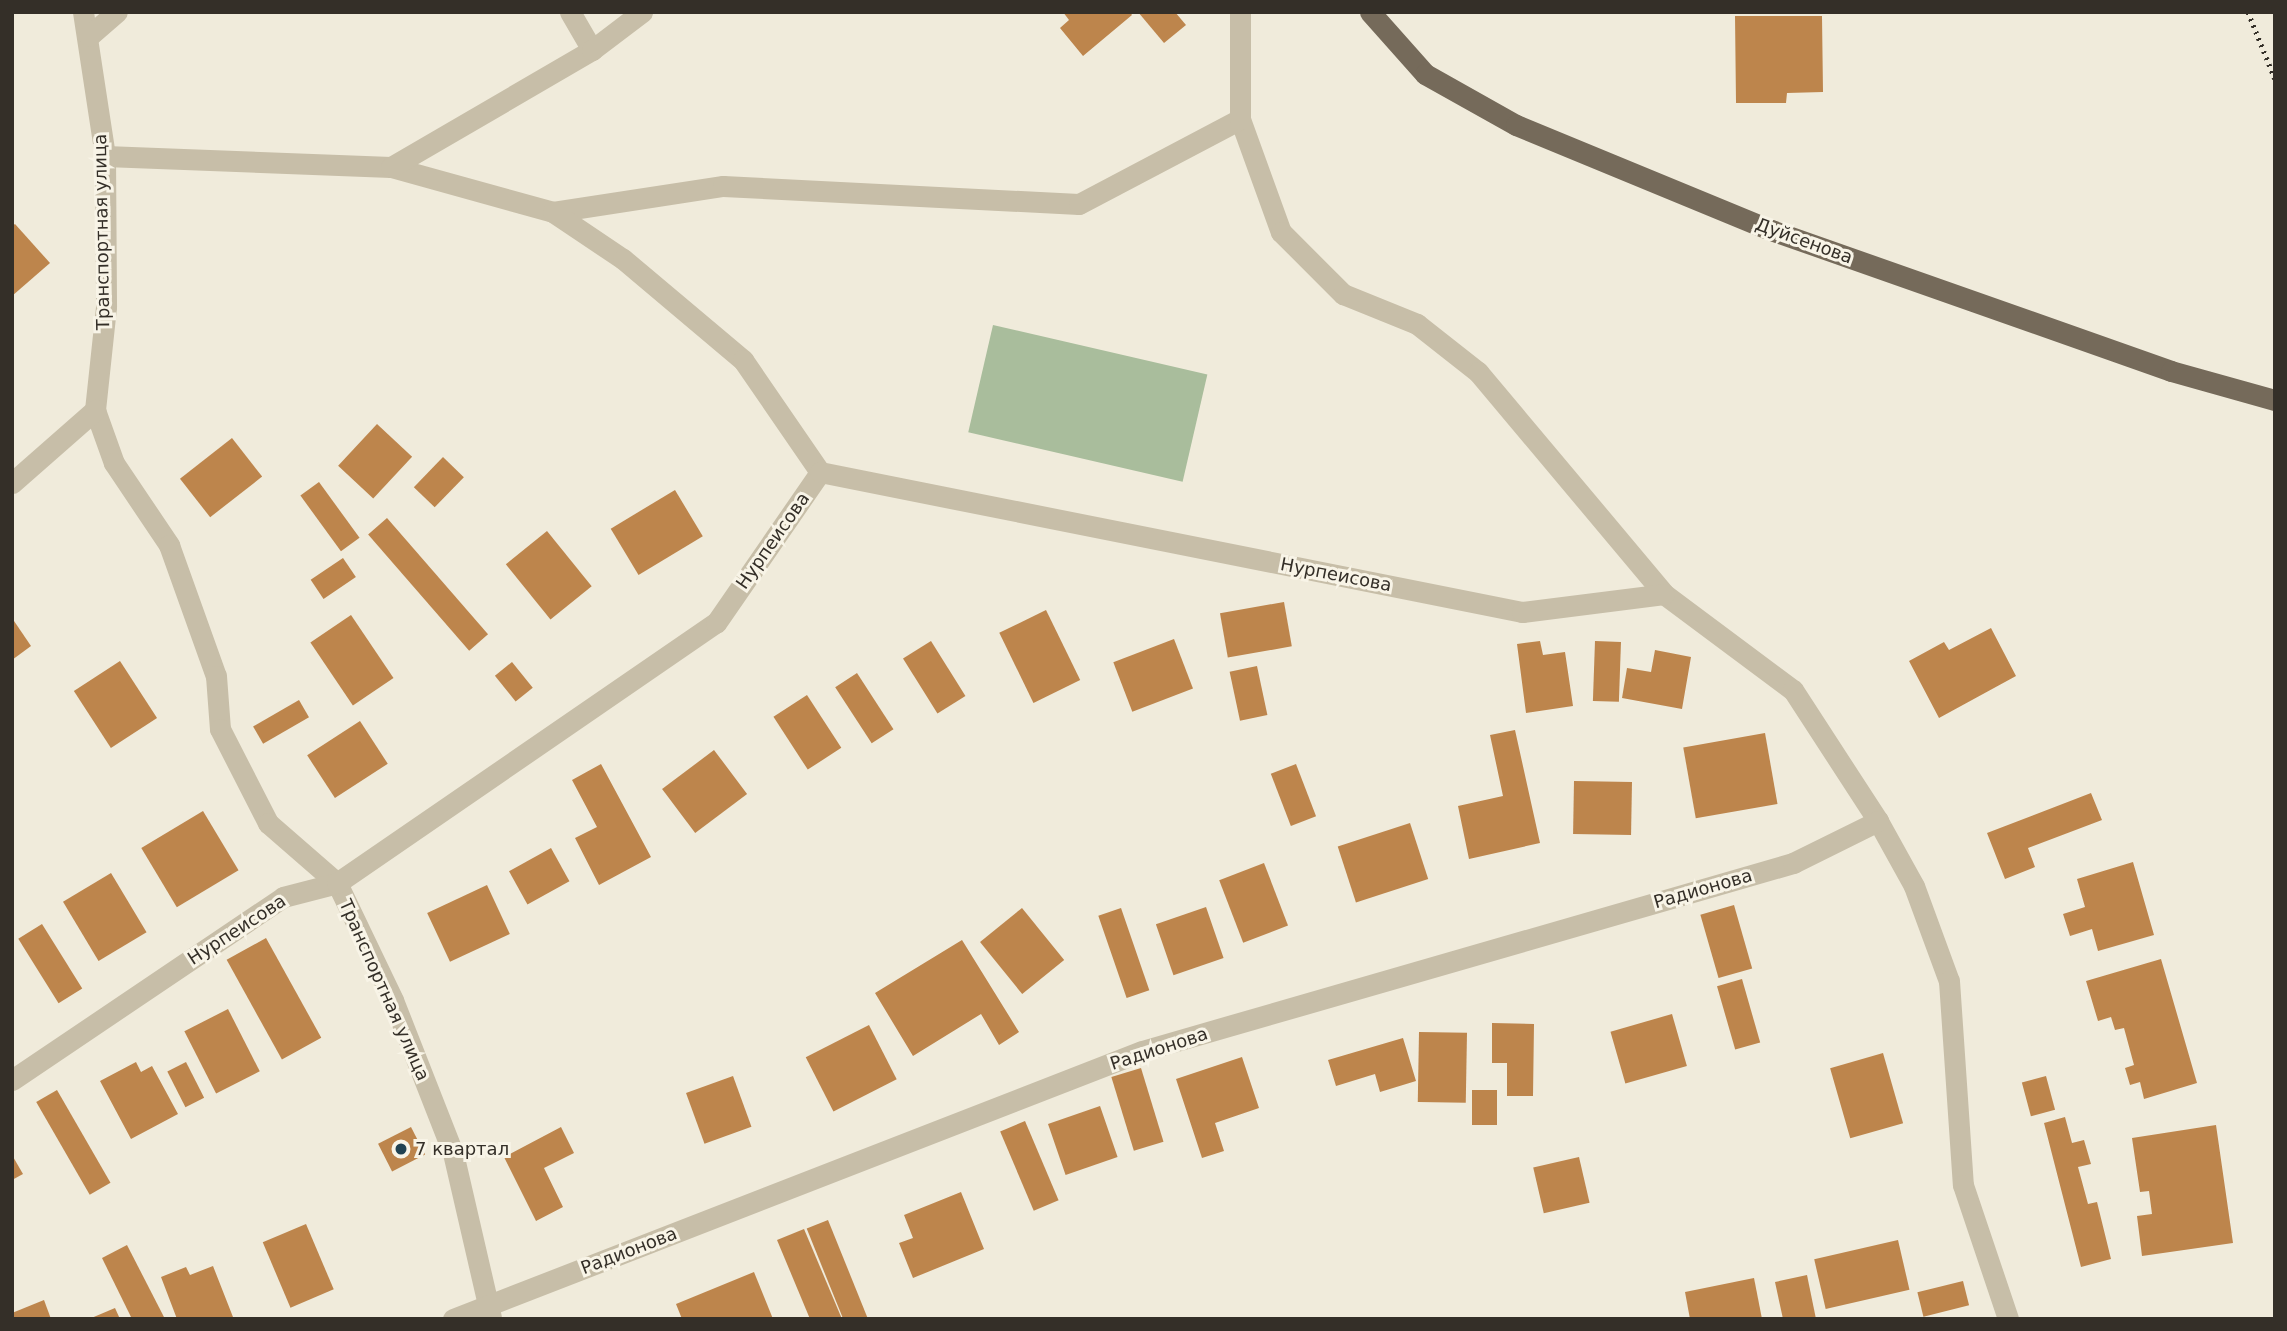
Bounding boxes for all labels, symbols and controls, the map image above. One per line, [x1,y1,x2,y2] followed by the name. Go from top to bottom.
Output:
[89,134,115,330] street label: Транспортная улица
[1752,213,1856,269] street label: Дуйсенова
[732,489,814,593] street label: Нурпеисова
[1279,554,1393,596] street label: Нурпеисова
[1651,865,1755,913] street label: Радионова
[184,890,290,970] street label: Нурпеисова
[334,896,434,1084] street label: Транспортная улица
[1107,1023,1211,1075] street label: Радионова
[415,1138,509,1160] place label: 7 квартал
[393,1141,409,1157] marker: 7 квартал
[578,1223,680,1279] street label: Радионова

